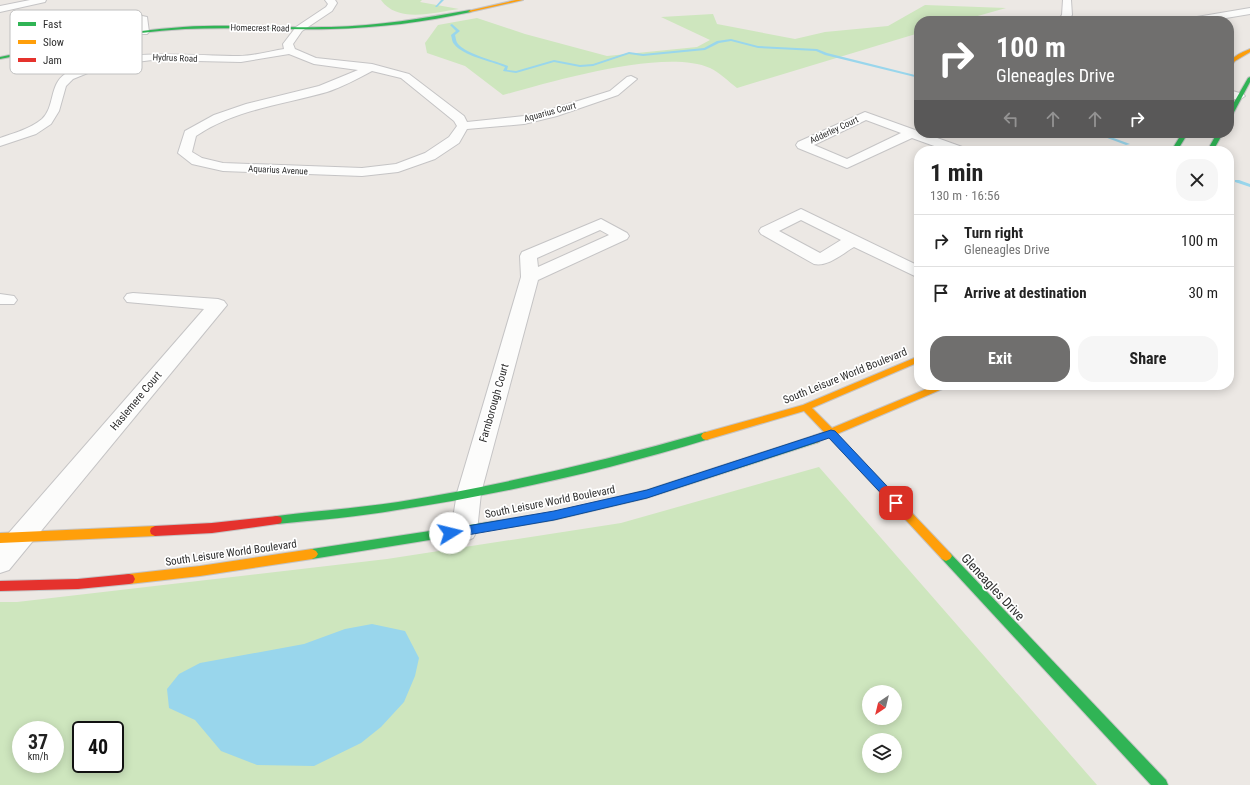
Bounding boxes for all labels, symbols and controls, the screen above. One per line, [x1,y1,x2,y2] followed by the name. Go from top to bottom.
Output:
[10,10,142,74] legend
[43,18,62,31] text: Fast
[230,22,290,34] street label: Homecrest Road
[996,31,1066,64] text: 100 m
[930,32,982,84] icon: right
[43,36,64,49] text: Slow
[152,52,198,64] street label: Hydrus Road
[43,54,62,67] text: Jam
[996,65,1115,86] text: Gleneagles Drive
[523,100,577,124] street label: Aquarius Court
[1000,108,1022,130] icon: left
[1042,108,1064,130] icon: ahead
[1084,108,1106,130] icon: ahead
[1126,108,1148,130] icon: right
[808,114,860,146] street label: Adderley Court
[930,159,983,187] text: 1 min
[1176,159,1218,201] button: close
[248,163,308,177] street label: Aquarius Avenue
[930,188,1000,203] text: 130 m · 16:56
[964,224,1023,242] text: Turn right
[930,230,952,252] icon: right
[1181,232,1218,250] text: 100 m
[964,242,1050,257] text: Gleneagles Drive
[930,282,952,304] icon: arrive
[964,284,1087,302] text: Arrive at destination
[1188,284,1218,302] text: 30 m
[930,336,1070,382] button: Exit
[1078,336,1218,382] button: Share
[781,345,909,407] street label: South Leisure World Boulevard
[477,362,511,444] street label: Farnborough Court
[108,369,164,433] street label: Haslemere Court
[484,483,616,521] street label: South Leisure World Boulevard
[879,486,913,520] pin
[885,492,907,514] icon: arrive
[429,512,471,554] position arrow
[165,537,297,569] street label: South Leisure World Boulevard
[958,551,1028,623] street label: Gleneagles Drive
[862,685,902,725] north arrow
[862,685,902,773] map controls
[72,721,124,773] speed limit sign: 40
[28,730,48,754] text: 37
[862,733,902,773] button: layers
[28,751,48,762] text: km/h

